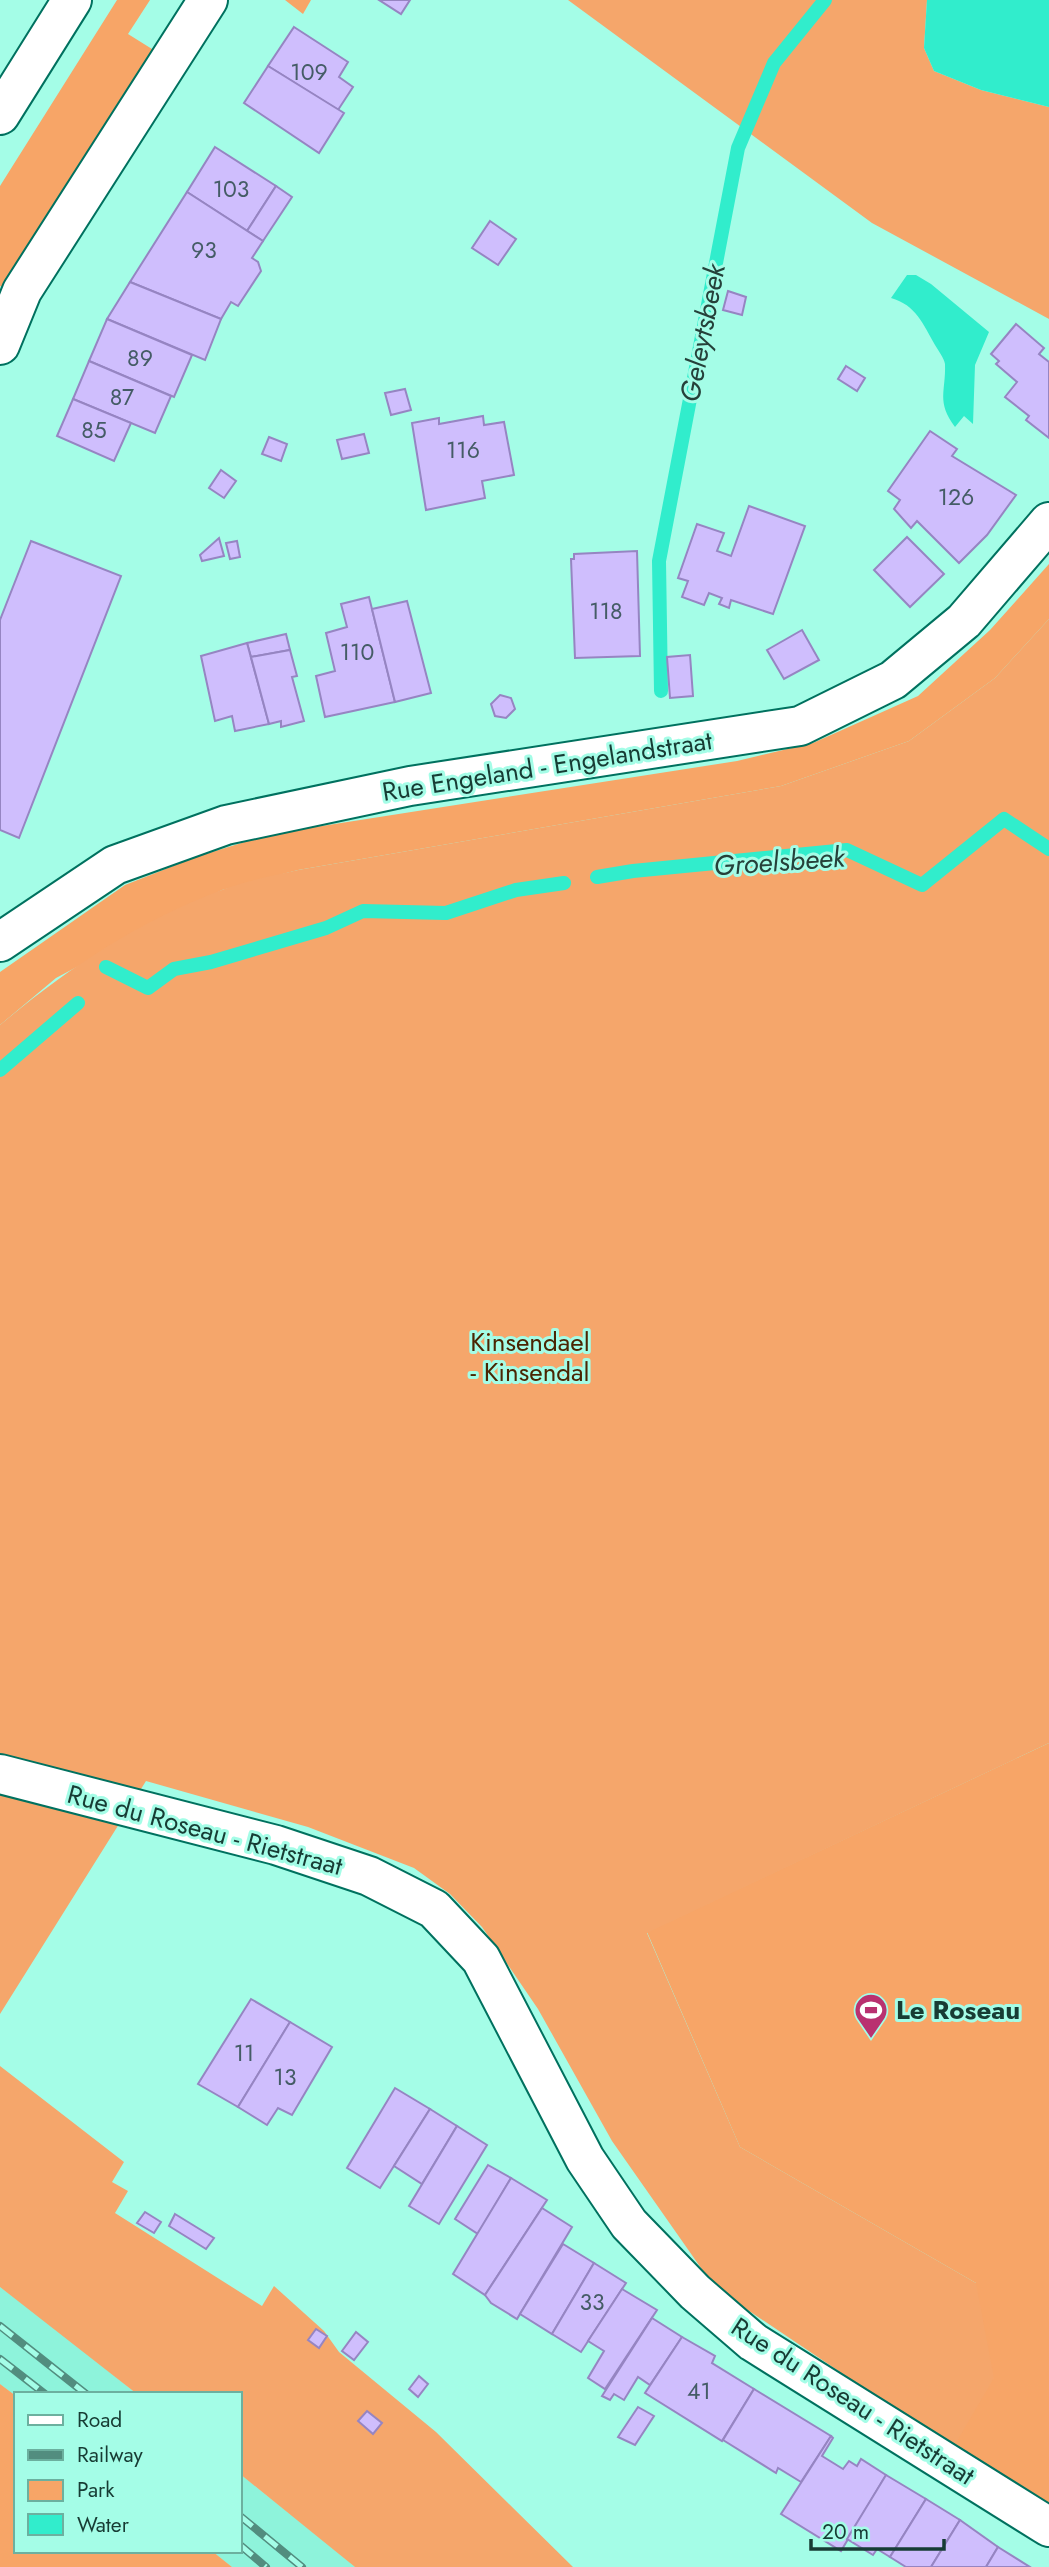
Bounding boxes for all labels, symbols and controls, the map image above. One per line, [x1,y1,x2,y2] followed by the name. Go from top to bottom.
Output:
[290,55,328,89] house number: 109
[213,172,249,206] house number: 103
[191,233,217,267] house number: 93
[669,260,736,406] water label: Geleytsbeek
[127,341,153,375] house number: 89
[110,380,134,414] house number: 87
[81,413,107,447] house number: 85
[446,433,480,467] house number: 116
[938,480,974,514] house number: 126
[589,594,623,628] house number: 118
[340,635,374,669] house number: 110
[379,721,715,811] street label: Rue Engeland - Engelandstraat
[712,836,847,887] water label: Groelsbeek
[470,1323,590,1391] park label: Kinsendael - Kinsendal
[63,1775,347,1885] street label: Rue du Roseau - Rietstraat
[852,1991,890,2040] sports icon: Le Roseau
[896,1991,1020,2029] place label: Le Roseau
[234,2036,254,2070] house number: 11
[274,2060,296,2094] house number: 13
[579,2285,605,2319] house number: 33
[724,2308,983,2495] street label: Rue du Roseau - Rietstraat
[687,2374,711,2408] house number: 41
[14,2392,242,2553] legend
[77,2405,122,2435] text: Road
[77,2440,143,2470] text: Railway
[77,2475,115,2505] text: Park
[811,2508,944,2552] scale bar
[77,2510,130,2540] text: Water
[822,2517,869,2547] text: 20 m

